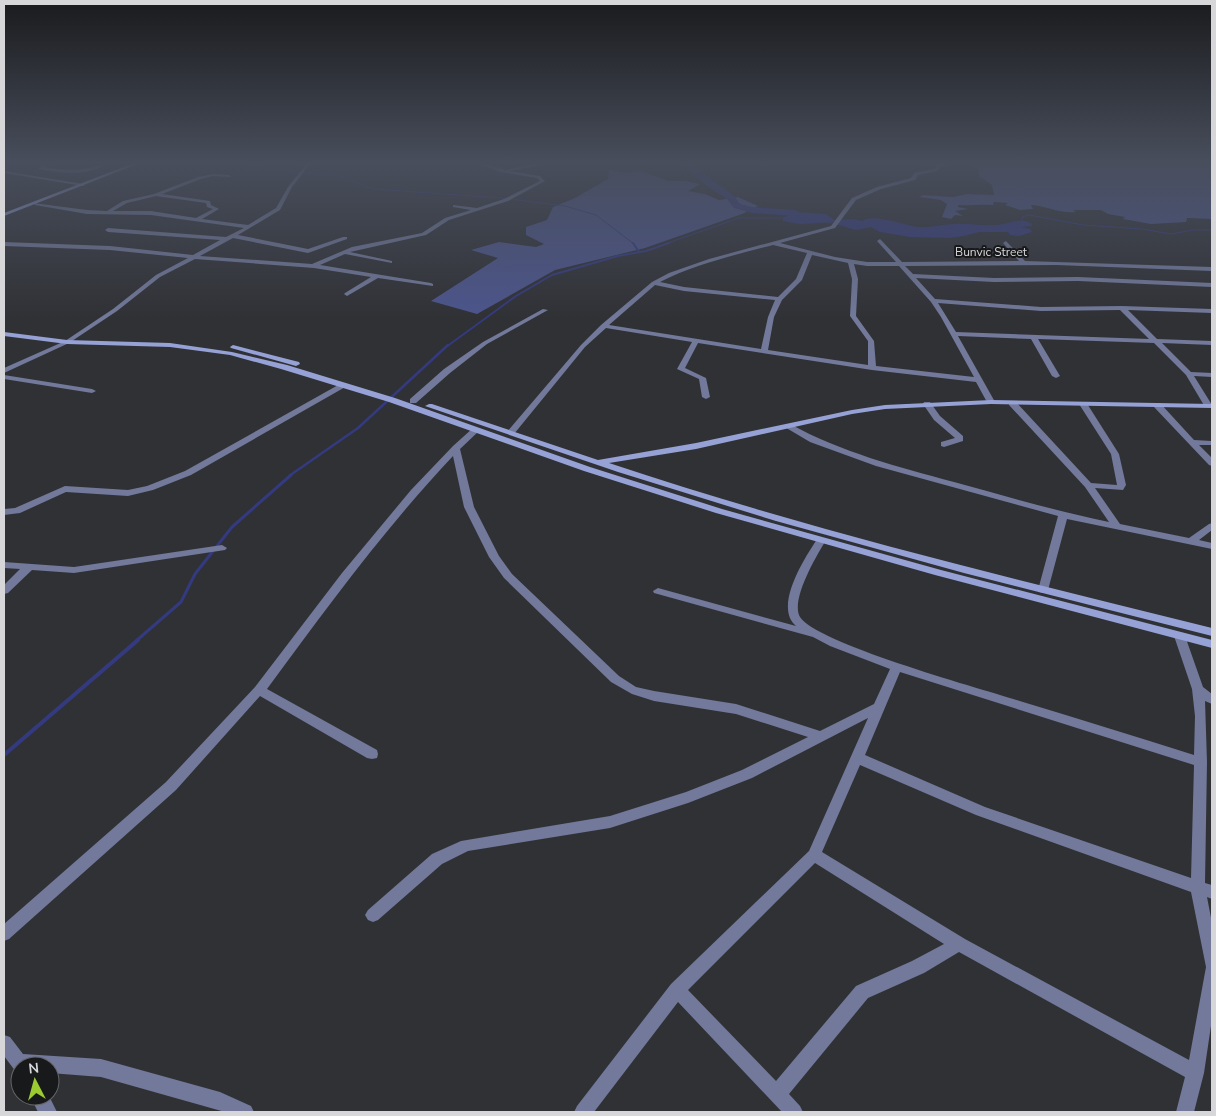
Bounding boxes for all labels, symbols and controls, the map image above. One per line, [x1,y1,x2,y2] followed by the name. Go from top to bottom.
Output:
[955,244,1028,260] street label: Bunvic Street
[10,1056,60,1106] north arrow
[27,1059,40,1079] text: N

